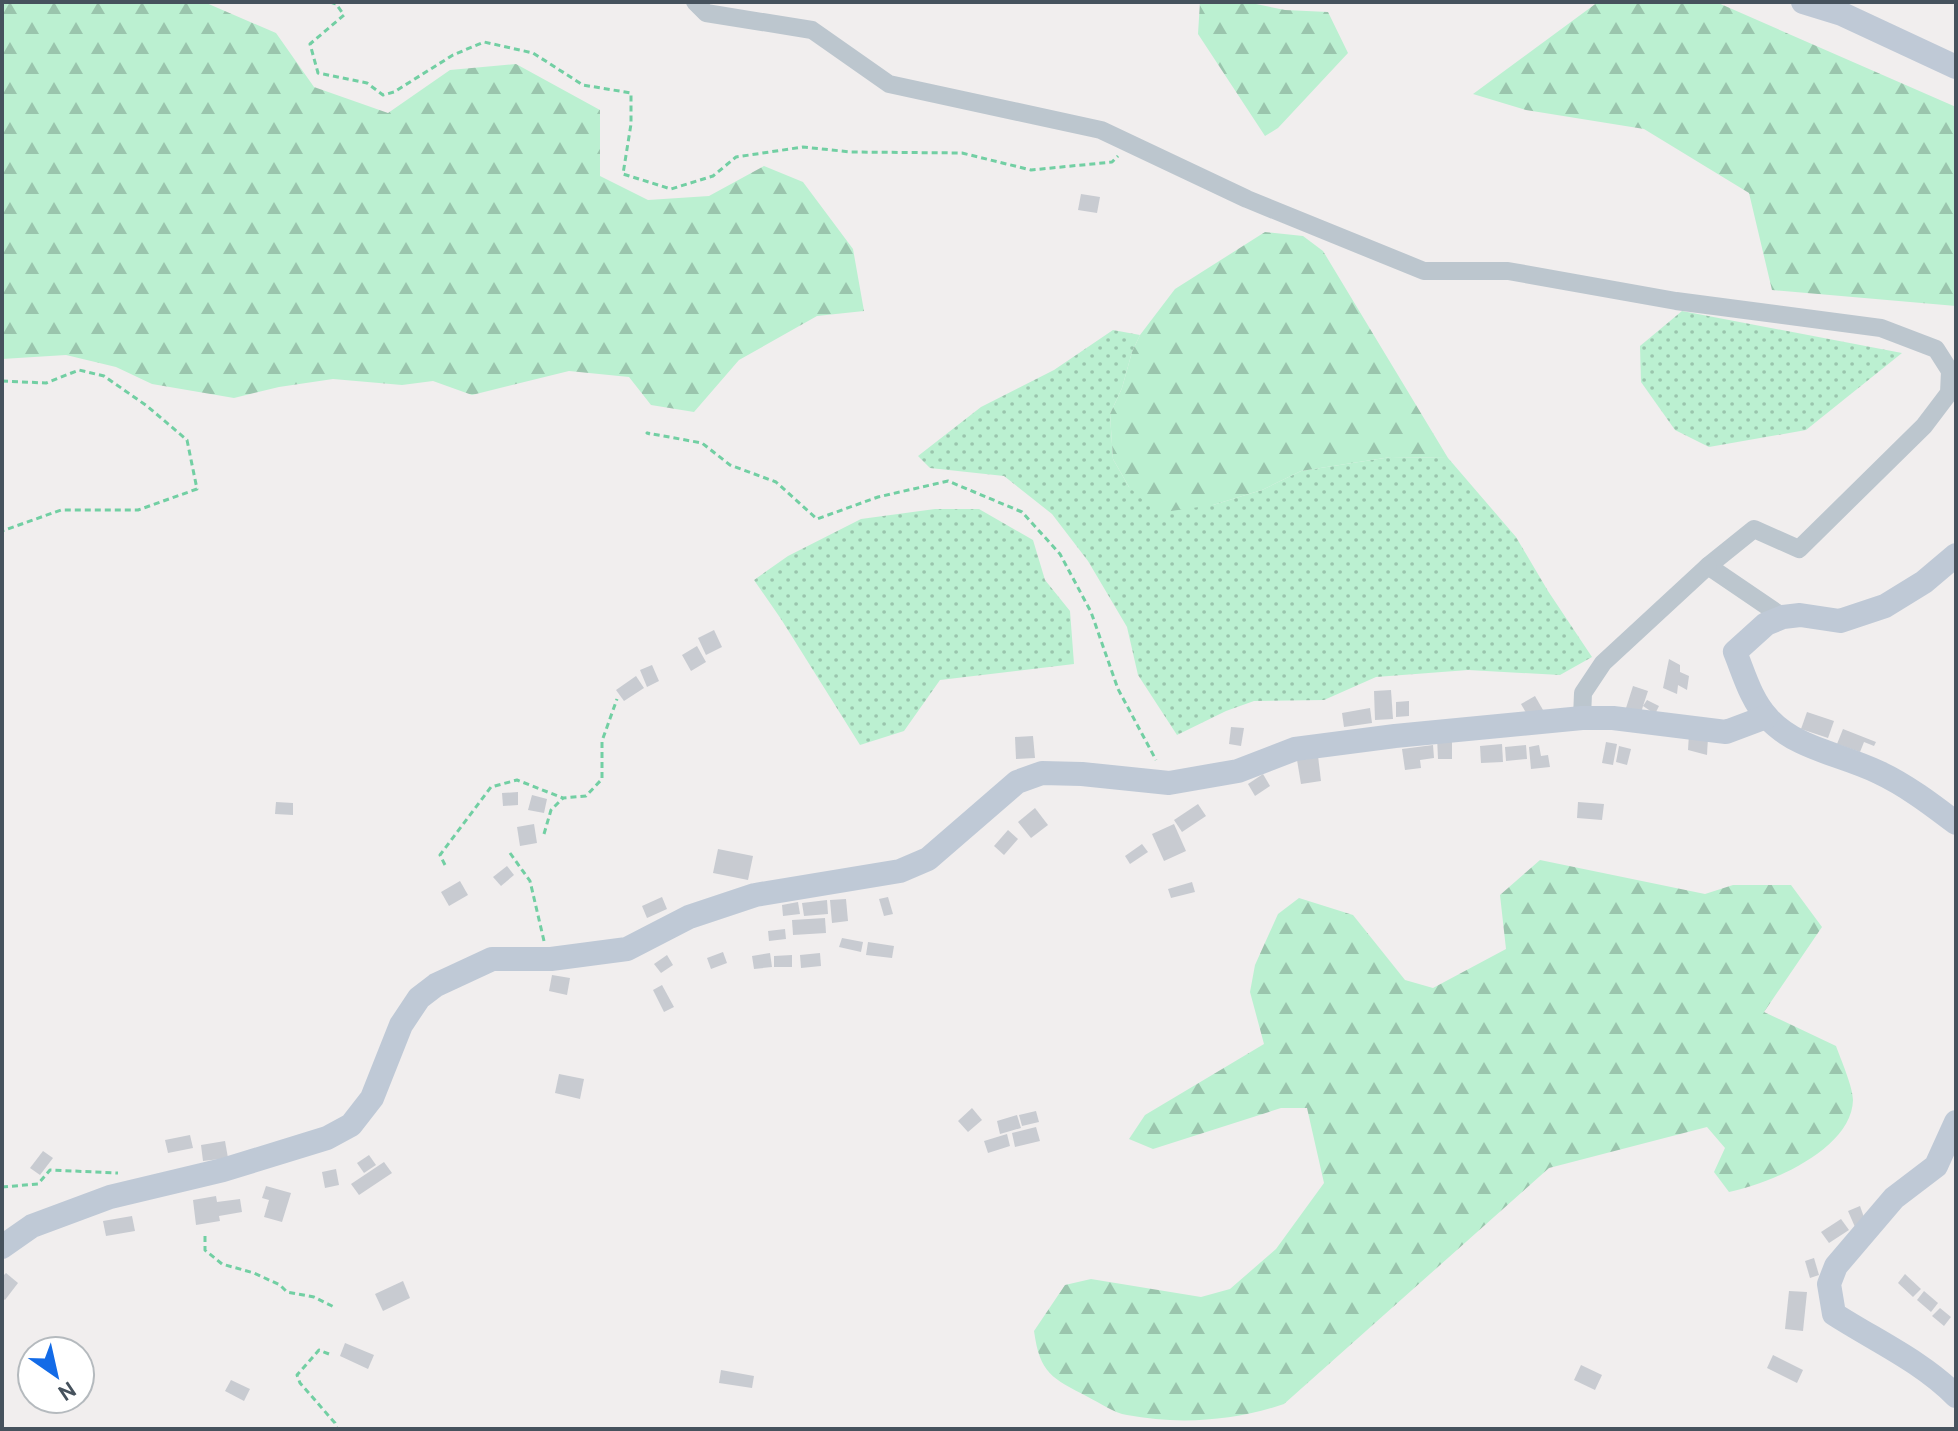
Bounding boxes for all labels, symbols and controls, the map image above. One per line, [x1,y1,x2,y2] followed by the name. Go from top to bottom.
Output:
[16,1335,96,1415] north arrow
[53,1376,81,1407] text: N

